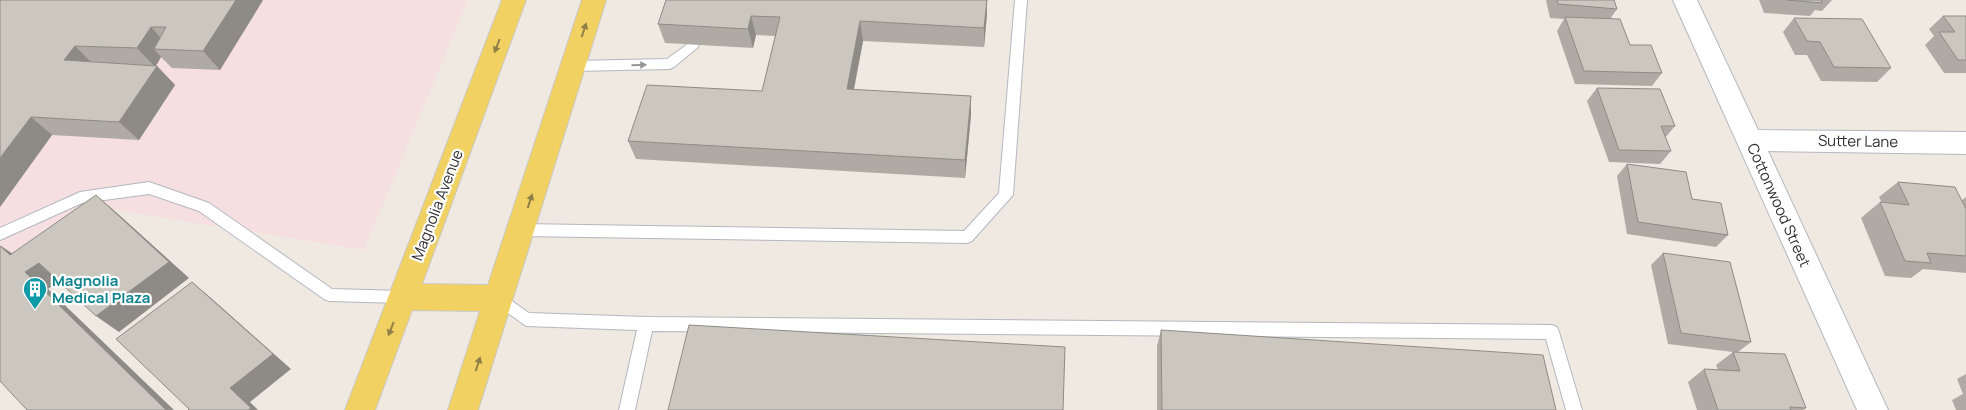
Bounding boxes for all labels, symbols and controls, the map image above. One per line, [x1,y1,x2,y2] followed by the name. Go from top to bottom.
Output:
[581,22,589,37] one-way arrow
[493,38,500,53] one-way arrow
[631,61,647,69] one-way arrow
[1818,130,1898,152] street label: Sutter Lane
[1742,140,1816,270] street label: Cottonwood Street
[406,146,468,263] street label: Magnolia Avenue
[526,193,534,208] one-way arrow
[52,270,150,308] place label: Magnolia Medical Plaza
[22,276,48,310] building icon: Magnolia Medical Plaza
[387,322,395,337] one-way arrow
[475,356,482,371] one-way arrow

